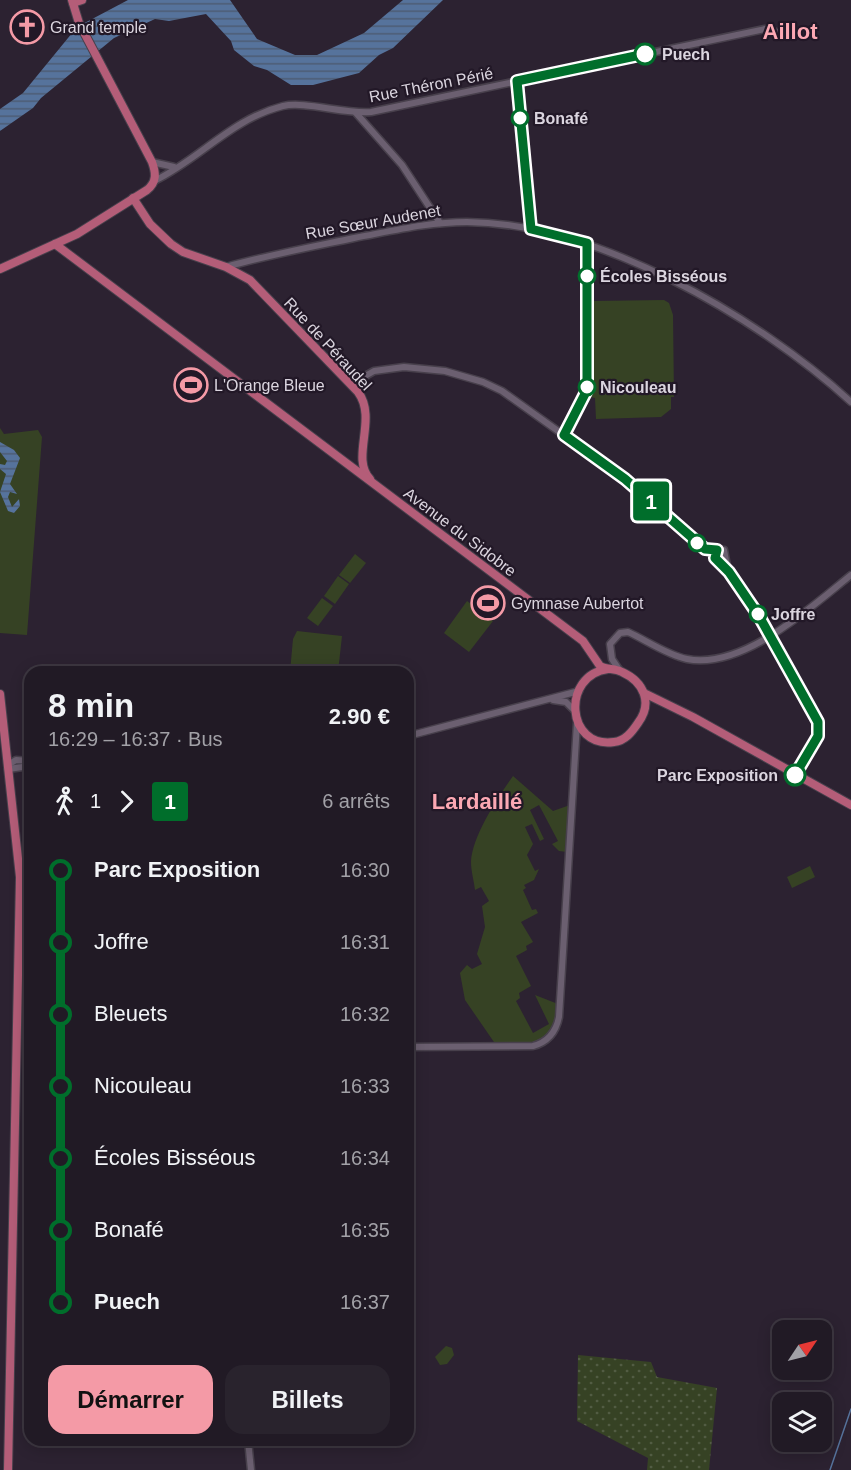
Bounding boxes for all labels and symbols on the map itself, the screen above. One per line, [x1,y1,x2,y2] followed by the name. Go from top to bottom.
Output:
[9,9,45,45] church icon: Grand temple
[50,19,147,36] place label: Grand temple
[763,19,818,44] district label: Aillot
[634,43,656,65] marker: Puech
[662,46,710,63] place label: Puech
[368,65,495,105] street label: Rue Théron Périé
[511,109,529,127] marker: Bonafé
[534,110,588,127] place label: Bonafé
[304,202,442,242] street label: Rue Sœur Audenet
[578,267,596,285] marker: Écoles Bisséous
[600,267,727,285] place label: Écoles Bisséous
[281,294,375,394] street label: Rue de Péraudel
[173,367,209,403] sports icon: L'Orange Bleue
[214,377,325,394] place label: L'Orange Bleue
[578,378,596,396] marker: Nicouleau
[600,379,676,396] place label: Nicouleau
[632,482,670,520] line badge: 1
[401,484,519,580] street label: Avenue du Sidobre
[688,534,706,552] unlabelled marker
[470,585,506,621] sports icon: Gymnase Aubertot
[511,595,644,612] place label: Gymnase Aubertot
[749,605,767,623] marker: Joffre
[771,606,816,623] place label: Joffre
[784,764,806,786] marker: Parc Exposition
[657,767,778,784] place label: Parc Exposition
[432,789,522,814] district label: Lardaillé
[772,1320,832,1380] north arrow

